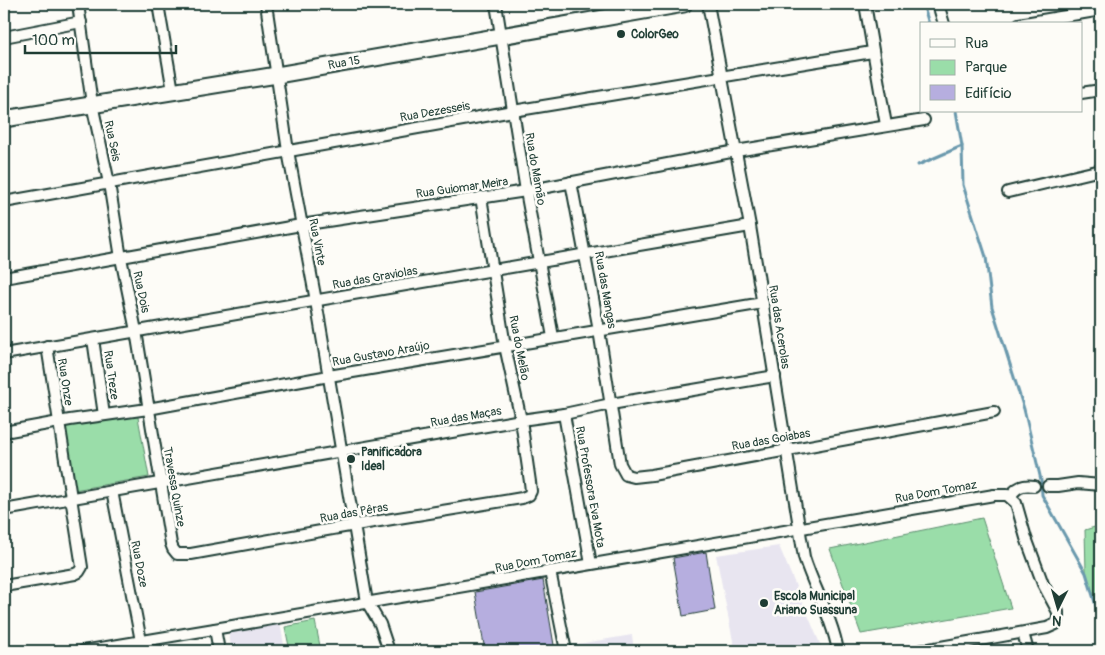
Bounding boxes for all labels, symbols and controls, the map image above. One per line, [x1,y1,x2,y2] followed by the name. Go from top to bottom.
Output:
[25,22,176,54] scale bar
[920,22,1082,112] legend
[631,27,679,42] place label: ColorGeo
[615,28,627,40] marker: ColorGeo
[32,31,75,50] text: 100 m
[965,34,988,53] text: Rua
[327,53,361,73] street label: Rua 15
[965,58,1008,77] text: Parque
[965,84,1011,103] text: Edifício
[399,98,472,126] street label: Rua Dezesseis
[100,119,124,164] street label: Rua Seis
[521,132,549,207] street label: Rua do Mamão
[415,174,510,202] street label: Rua Guiomar Meira
[305,217,329,267] street label: Rua Vinte
[591,250,619,330] street label: Rua das Mangas
[331,263,419,293] street label: Rua das Graviolas
[129,270,153,315] street label: Rua Dois
[765,284,793,371] street label: Rua das Acerolas
[505,314,533,382] street label: Rua do Melão
[331,338,431,370] street label: Rua Gustavo Araújo
[100,349,122,401] street label: Rua Treze
[54,357,76,407] street label: Rua Onze
[429,403,503,431] street label: Rua das Maças
[572,425,608,549] street label: Rua Professora Eva Mota
[731,426,812,454] street label: Rua das Goiabas
[361,445,422,474] place label: Panificadora Ideal
[160,446,188,528] street label: Travessa Quinze
[345,453,357,465] marker: Panificadora Ideal
[894,477,978,507] street label: Rua Dom Tomaz
[319,500,390,526] street label: Rua das Pêras
[127,539,151,589] street label: Rua Doze
[494,546,578,576] street label: Rua Dom Tomaz
[1032,582,1082,632] north arrow
[774,589,857,618] place label: Escola Municipal Ariano Suassuna
[758,597,770,609] marker: Escola Municipal Ariano Suassuna
[1051,612,1062,629] text: N

